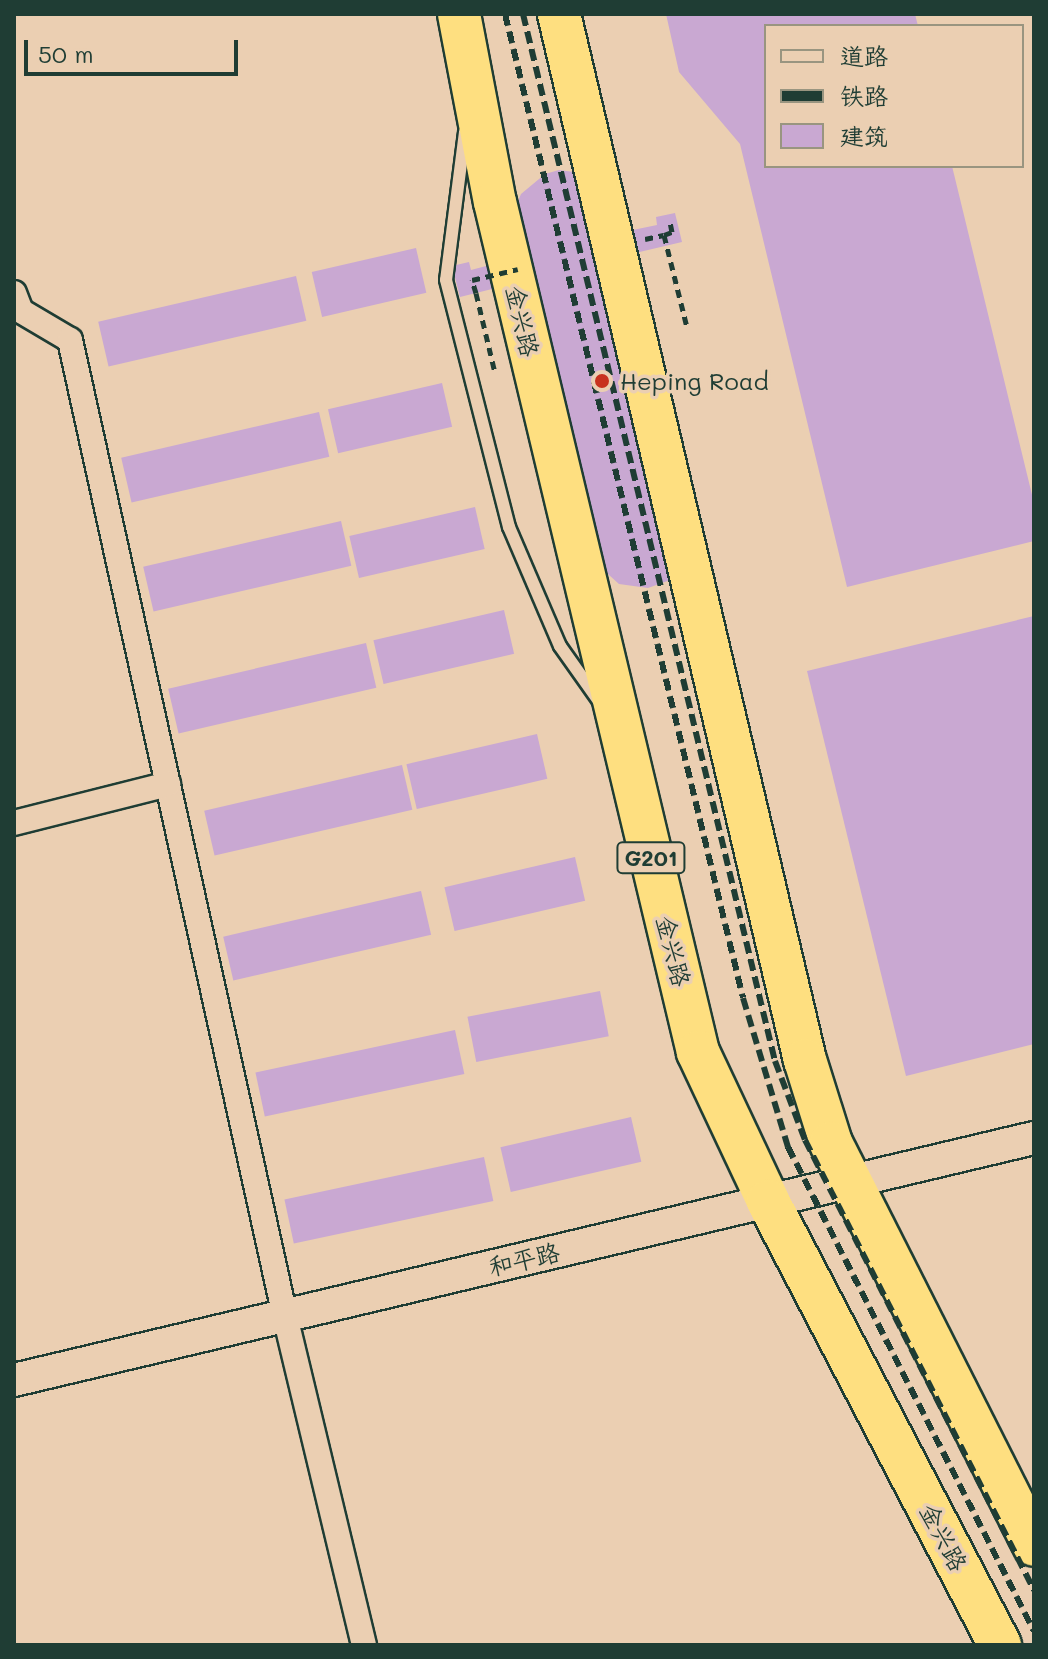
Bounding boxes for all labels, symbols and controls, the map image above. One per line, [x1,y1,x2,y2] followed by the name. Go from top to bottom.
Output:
[28,24,242,74] scale bar
[764,24,1024,168] legend
[38,38,94,69] text: 50 m
[840,40,888,71] text: 道路
[840,80,888,111] text: 铁路
[840,120,888,151] text: 建筑
[501,283,545,359] street label: 金兴路
[620,367,769,395] place label: Heping Road
[591,370,613,392] marker: Heping Road
[615,840,687,876] road number: G201
[651,913,697,989] street label: 金兴路
[486,1237,562,1281] street label: 和平路
[914,1498,974,1576] street label: 金兴路

